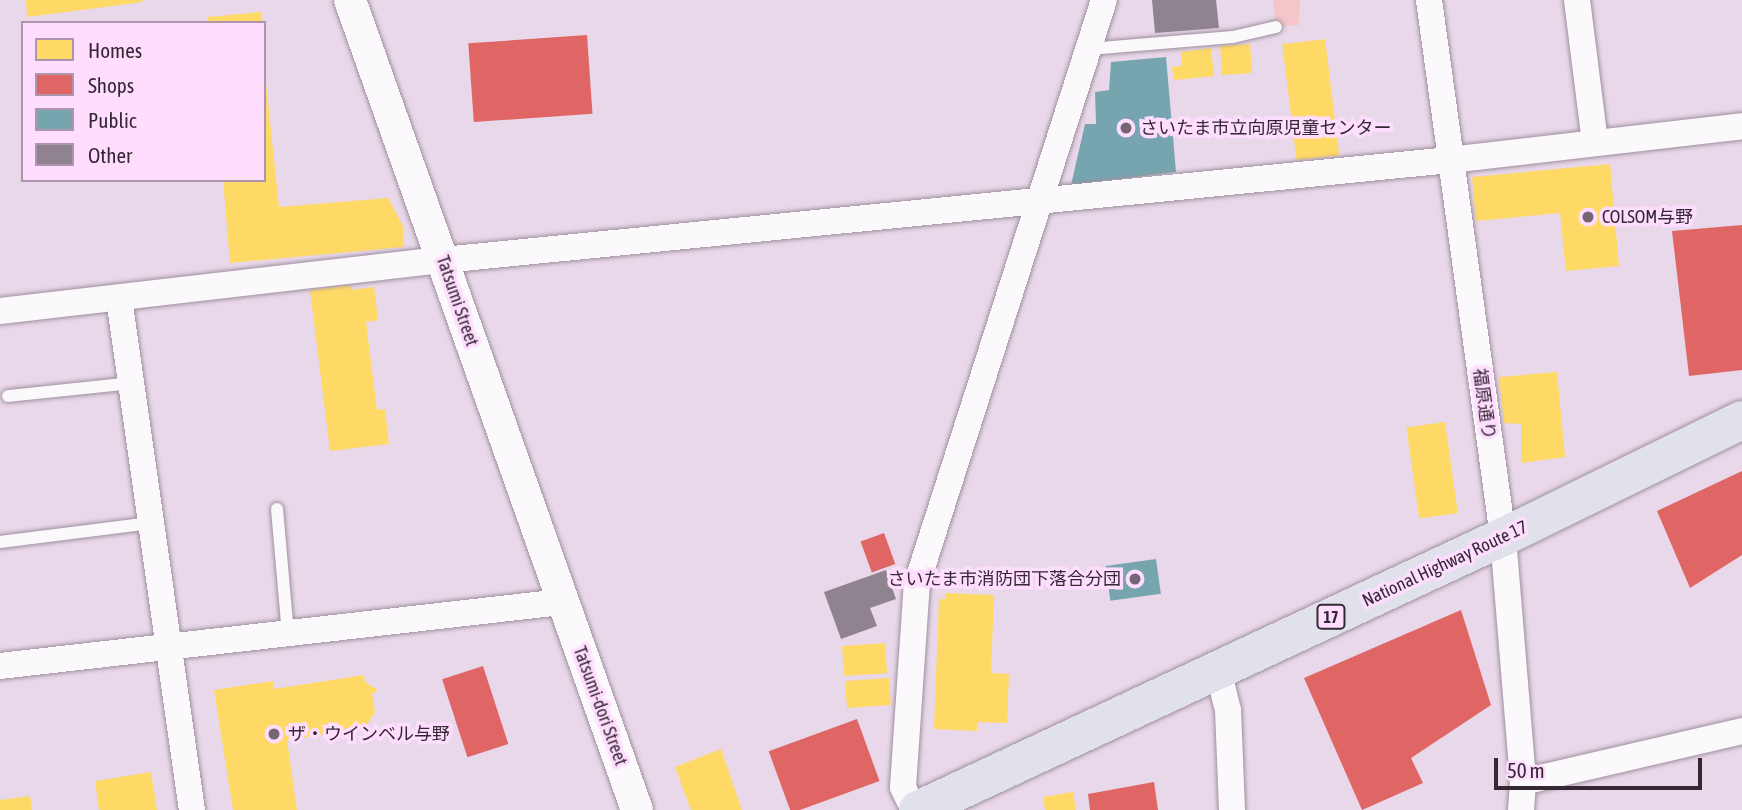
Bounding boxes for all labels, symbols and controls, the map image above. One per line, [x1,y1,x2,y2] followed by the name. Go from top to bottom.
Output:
[21,21,266,182] legend
[88,38,142,62] text: Homes
[88,73,134,97] text: Shops
[88,108,137,132] text: Public
[1140,117,1392,139] place label: さいたま市立向原児童センター
[1118,120,1134,136] marker: さいたま市立向原児童センター
[88,143,132,167] text: Other
[1602,206,1693,228] place label: COLSOM与野
[1580,209,1596,225] marker: COLSOM与野
[431,253,483,349] street label: Tatsumi Street
[1468,367,1500,441] street label: 福原通り
[1359,516,1531,612] street label: National Highway Route 17
[887,568,1121,590] place label: さいたま市消防団下落合分団
[1127,571,1143,587] marker: さいたま市消防団下落合分団
[1315,604,1347,630] road number: 17
[568,643,632,769] street label: Tatsumi-dori Street
[288,723,450,745] place label: ザ・ウインベル与野
[266,726,282,742] marker: ザ・ウインベル与野
[1497,744,1705,788] scale bar
[1507,758,1545,782] text: 50 m

